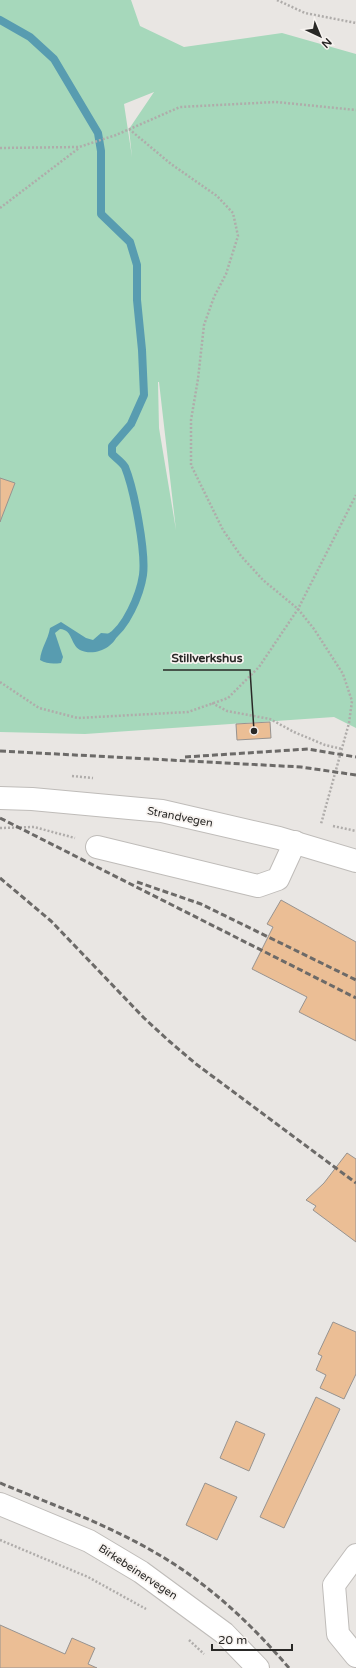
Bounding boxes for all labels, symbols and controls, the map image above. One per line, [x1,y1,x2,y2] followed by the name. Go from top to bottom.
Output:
[300,16,340,56] north arrow
[319,35,334,51] text: N
[163,646,250,670] callout: Stillverkshus
[172,651,243,665] text: Stillverkshus
[146,804,214,830] street label: Strandvegen
[96,1542,180,1602] street label: Birkebeinervegen
[212,1626,292,1652] scale bar
[218,1633,247,1647] text: 20 m

